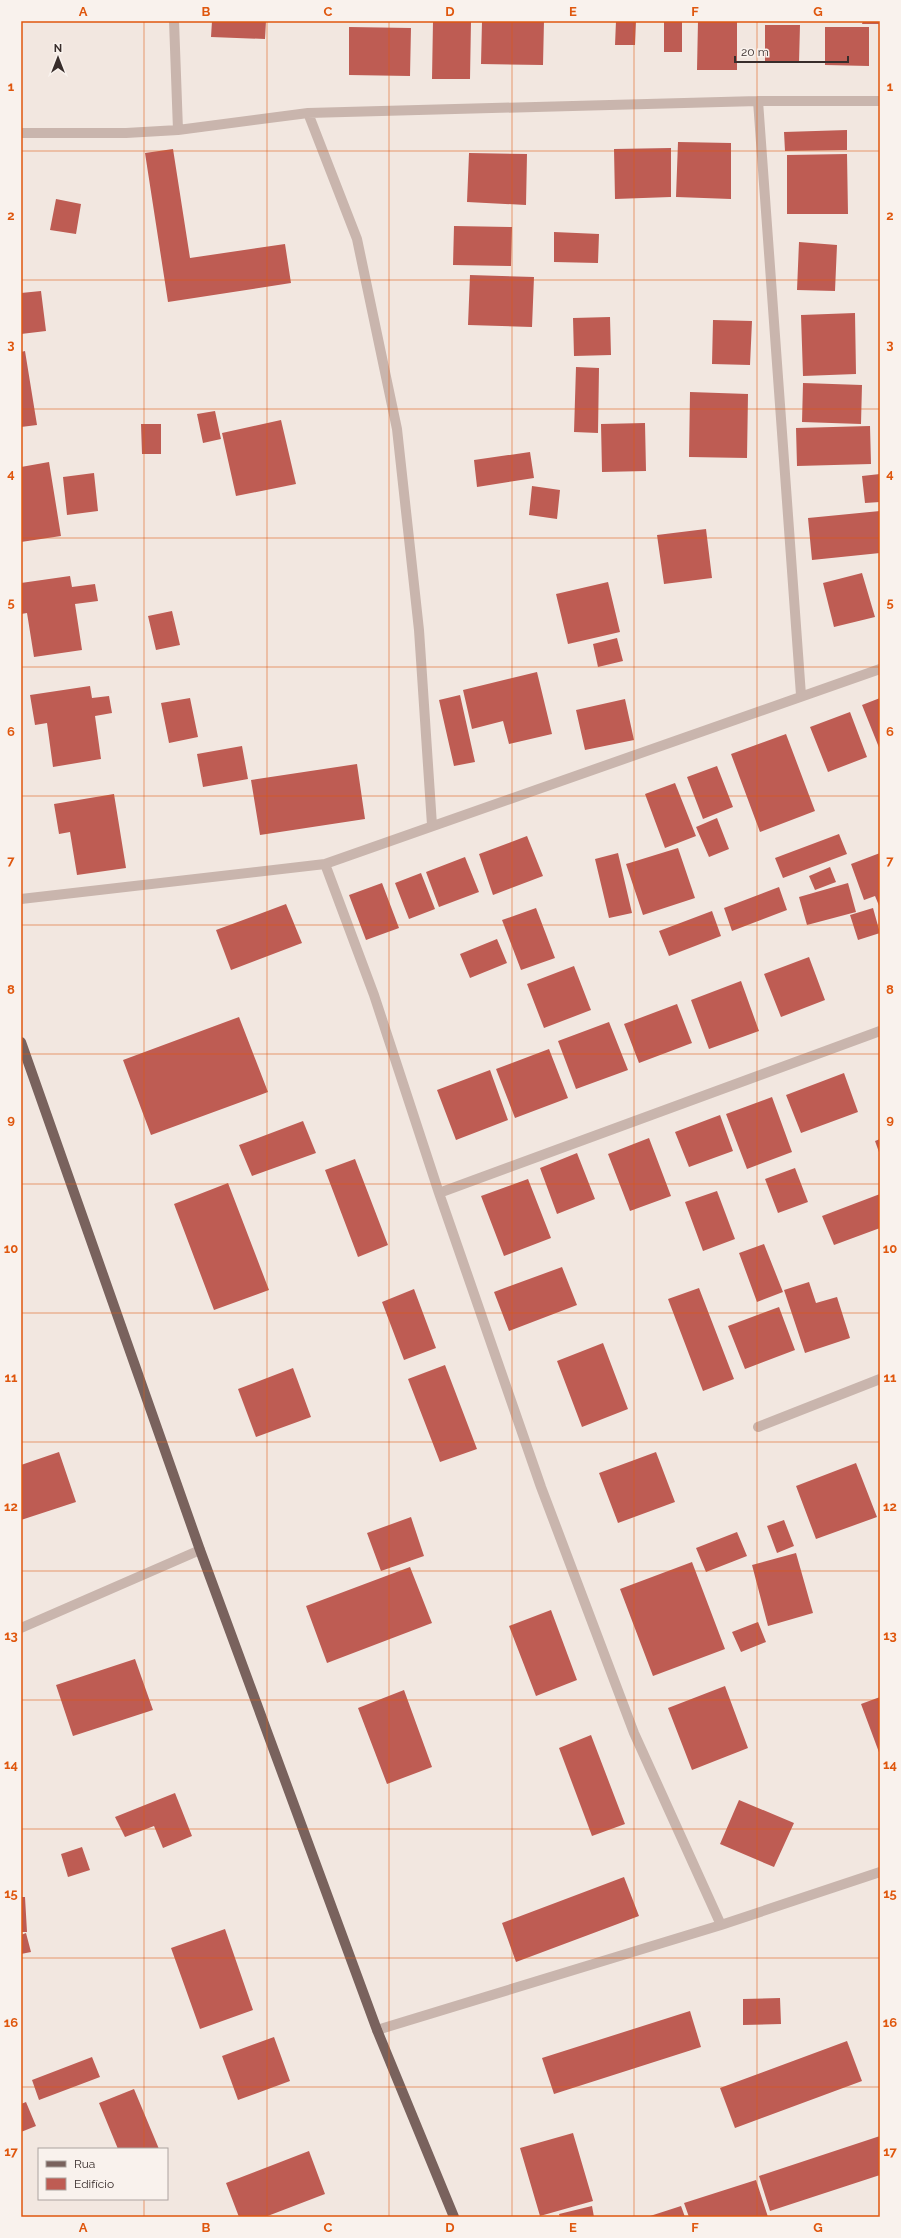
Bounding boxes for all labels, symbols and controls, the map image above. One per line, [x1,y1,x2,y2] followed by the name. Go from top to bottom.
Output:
[79,4,88,19] text: A
[202,4,211,19] text: B
[324,4,333,19] text: C
[445,4,455,19] text: D
[569,4,577,19] text: E
[691,4,699,19] text: F
[813,4,823,19] text: G
[38,38,78,78] north arrow
[735,38,848,64] scale bar
[54,42,62,55] text: N
[741,45,769,59] text: 20 m
[8,79,15,94] text: 1
[887,79,894,94] text: 1
[7,208,15,223] text: 2
[886,208,894,223] text: 2
[7,337,15,352] text: 3
[886,337,894,352] text: 3
[7,466,15,481] text: 4
[886,466,894,481] text: 4
[7,595,15,610] text: 5
[886,595,894,610] text: 5
[7,724,15,739] text: 6
[886,724,894,739] text: 6
[7,853,15,868] text: 7
[886,853,894,868] text: 7
[7,982,15,997] text: 8
[886,982,894,997] text: 8
[7,1112,15,1127] text: 9
[886,1112,894,1127] text: 9
[4,1241,18,1256] text: 10
[883,1241,897,1256] text: 10
[5,1370,18,1385] text: 11
[884,1370,897,1385] text: 11
[4,1499,18,1514] text: 12
[883,1499,897,1514] text: 12
[4,1628,18,1643] text: 13
[883,1628,897,1643] text: 13
[4,1757,18,1772] text: 14
[883,1757,897,1772] text: 14
[4,1886,18,1901] text: 15
[883,1886,897,1901] text: 15
[4,2015,18,2030] text: 16
[883,2015,897,2030] text: 16
[4,2144,19,2159] text: 17
[883,2144,898,2159] text: 17
[38,2148,168,2200] legend
[74,2157,95,2171] text: Rua
[74,2177,114,2191] text: Edifício
[79,2220,88,2235] text: A
[202,2220,211,2235] text: B
[324,2220,333,2235] text: C
[445,2220,455,2235] text: D
[569,2220,577,2235] text: E
[691,2220,699,2235] text: F
[813,2220,823,2235] text: G

